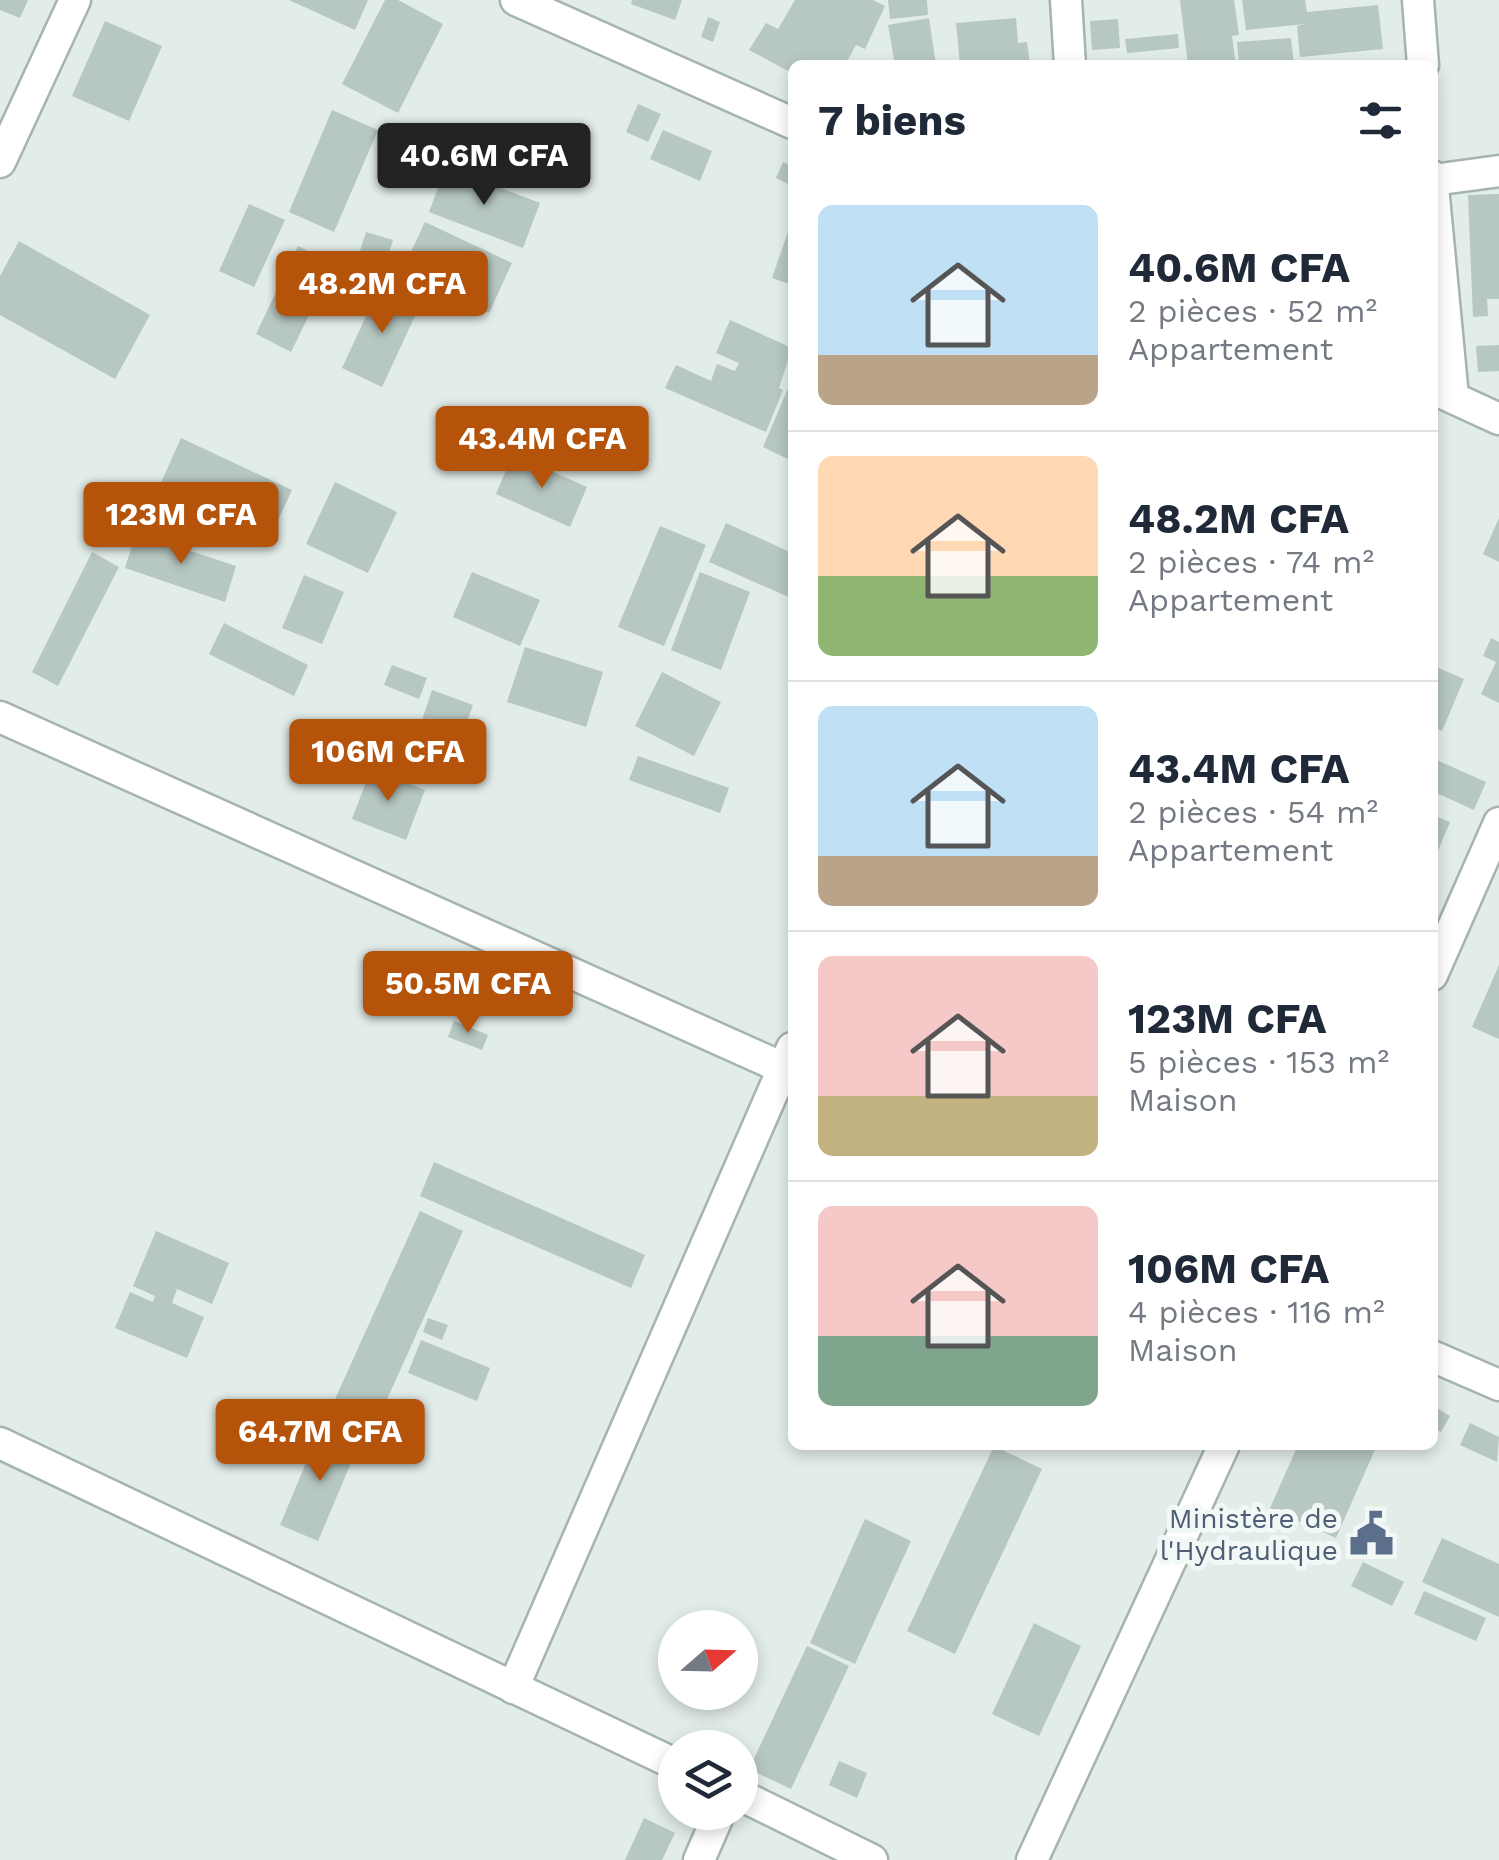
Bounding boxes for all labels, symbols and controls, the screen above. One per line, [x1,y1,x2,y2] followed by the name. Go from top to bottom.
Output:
[1353,93,1408,148] icon: filters
[818,96,966,145] text: 7 biens
[370,123,598,208] pin: 40.6M CFA
[399,136,569,174] text: 40.6M CFA
[1128,243,1350,292] text: 40.6M CFA
[898,245,1018,365] icon: home
[268,251,496,336] pin: 48.2M CFA
[298,264,466,302] text: 48.2M CFA
[1128,292,1377,330] text: 2 pièces · 52 m²
[1128,330,1333,368] text: Appartement
[428,406,656,491] pin: 43.4M CFA
[458,419,626,457] text: 43.4M CFA
[78,482,284,567] pin: 123M CFA
[1128,494,1349,543] text: 48.2M CFA
[105,495,257,533] text: 123M CFA
[898,496,1018,616] icon: home
[1128,543,1374,581] text: 2 pièces · 74 m²
[1128,581,1333,619] text: Appartement
[285,719,491,804] pin: 106M CFA
[311,732,465,770] text: 106M CFA
[1128,744,1349,793] text: 43.4M CFA
[898,746,1018,866] icon: home
[1128,793,1378,831] text: 2 pièces · 54 m²
[1128,831,1333,869] text: Appartement
[354,951,582,1036] pin: 50.5M CFA
[385,964,551,1002] text: 50.5M CFA
[1128,994,1326,1043] text: 123M CFA
[898,996,1018,1116] icon: home
[1128,1043,1389,1081] text: 5 pièces · 153 m²
[1128,1081,1238,1119] text: Maison
[1128,1244,1329,1293] text: 106M CFA
[898,1246,1018,1366] icon: home
[1128,1293,1385,1331] text: 4 pièces · 116 m²
[1128,1331,1238,1369] text: Maison
[206,1399,434,1484] pin: 64.7M CFA
[238,1412,402,1450] text: 64.7M CFA
[1160,1502,1338,1567] place label: Ministère de l'Hydraulique
[1347,1510,1395,1558] public building icon: Ministère de l'Hydraulique
[658,1610,758,1710] north arrow
[658,1610,758,1830] map controls
[658,1730,758,1830] button: layers

